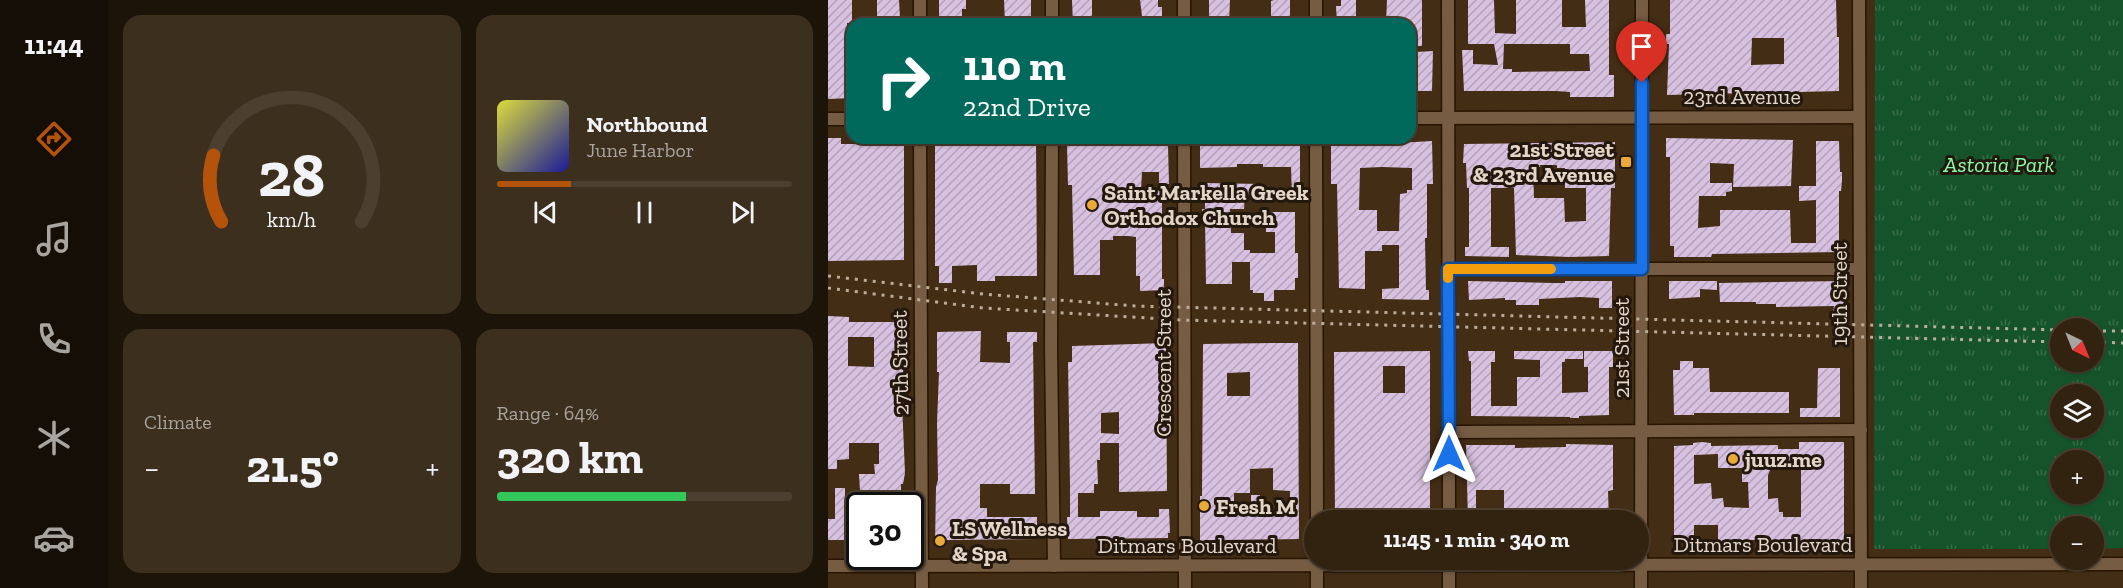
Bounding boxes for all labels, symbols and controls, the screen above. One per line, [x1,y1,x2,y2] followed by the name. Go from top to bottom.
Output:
[1616,21,1667,83] pin
[24,29,84,61] text: 11:44
[1625,30,1658,63] icon: arrive
[963,40,1066,91] text: 110 m
[864,42,942,120] icon: right
[1683,83,1801,110] street label: 23rd Avenue
[963,91,1091,123] text: 22nd Drive
[587,111,708,138] text: Northbound
[33,118,75,160] icon: directions
[1473,136,1614,188] place label: 21st Street & 23rd Avenue
[258,137,325,212] text: 28
[587,138,694,162] text: June Harbor
[1943,151,2055,178] park label: Astoria Park
[1619,155,1633,169] marker: 21st Street & 23rd Avenue
[1104,179,1309,231] place label: Saint Markella Greek Orthodox Church
[529,196,562,229] icon: previous
[628,196,661,229] icon: pause
[726,196,759,229] icon: next
[1085,198,1099,212] marker: Saint Markella Greek Orthodox Church
[267,207,316,232] text: km/h
[33,218,75,260] icon: music
[1826,241,1853,346] street label: 19th Street
[1150,288,1177,437] street label: Crescent Street
[1608,297,1635,398] street label: 21st Street
[886,309,914,416] street label: 27th Street
[33,318,75,360] icon: phone
[2050,318,2104,372] north arrow
[2050,318,2104,570] map controls
[2050,384,2104,438] button: layers
[497,401,599,425] text: Range · 64%
[144,410,212,434] text: Climate
[33,417,75,459] icon: climate
[1417,422,1481,486] position arrow
[497,431,643,485] text: 320 km
[246,440,339,494] text: 21.5°
[1744,446,1822,473] place label: juuz.me
[144,448,159,487] text: −
[426,448,439,487] text: +
[2050,450,2104,504] button: +
[1726,452,1740,466] marker: juuz.me
[846,492,924,570] speed limit sign: 30
[1216,493,1296,520] place label: Fresh M
[1197,499,1211,513] marker: Fresh M
[952,515,1067,567] place label: LS Wellness & Spa
[2050,516,2104,570] button: −
[33,517,75,559] icon: car
[1383,526,1570,553] text: 11:45 · 1 min · 340 m
[1673,531,1853,558] street label: Ditmars Boulevard
[1097,532,1277,559] street label: Ditmars Boulevard
[933,534,947,548] marker: LS Wellness & Spa

